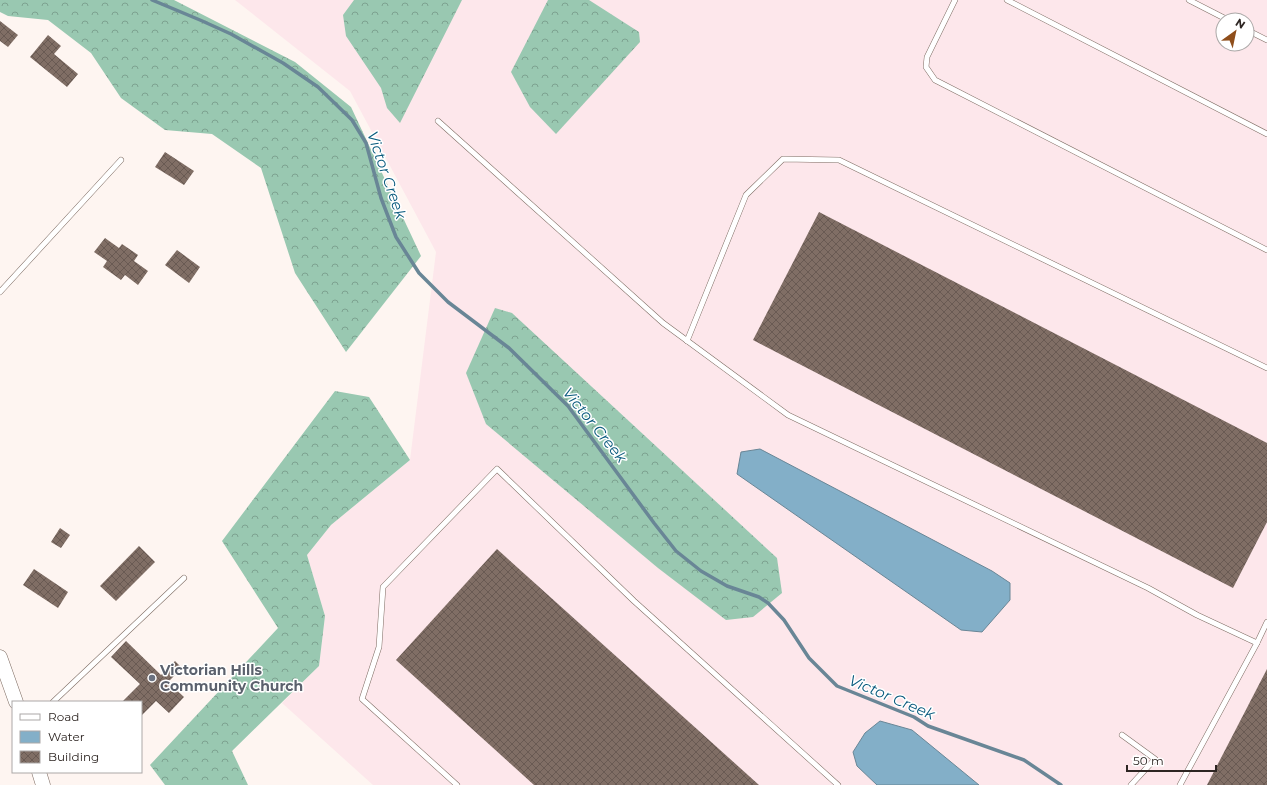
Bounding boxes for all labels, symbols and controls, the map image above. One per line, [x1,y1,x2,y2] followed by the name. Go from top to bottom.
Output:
[1215,12,1255,52] north arrow
[1233,15,1248,32] text: N
[363,129,411,222] water label: Victor Creek
[559,383,632,467] water label: Victor Creek
[159,661,303,695] place label: Victorian Hills Community Church
[846,670,939,724] water label: Victor Creek
[147,673,157,683] marker: Victorian Hills Community Church
[12,701,142,773] legend
[48,709,79,724] text: Road
[48,729,85,744] text: Water
[1127,747,1216,773] scale bar
[48,749,99,764] text: Building
[1133,753,1164,768] text: 50 m

